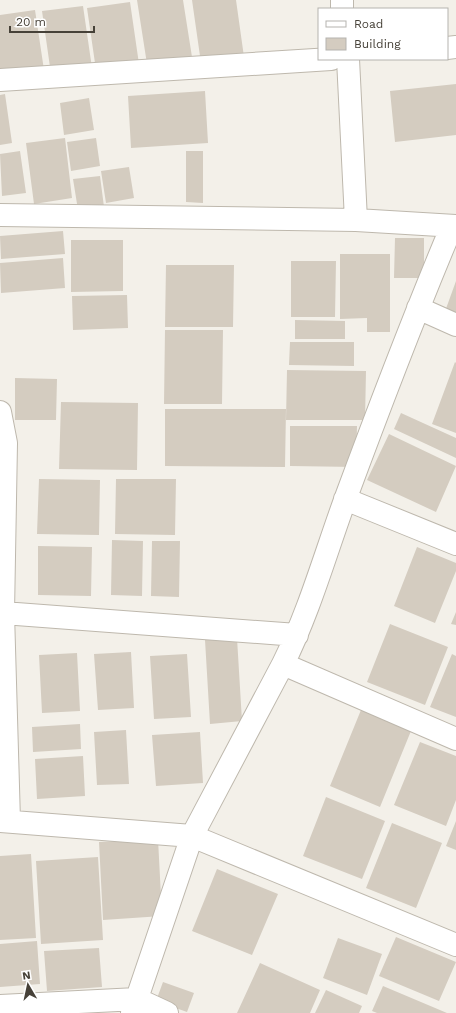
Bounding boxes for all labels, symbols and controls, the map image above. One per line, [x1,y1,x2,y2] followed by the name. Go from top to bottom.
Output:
[10,8,94,34] scale bar
[318,8,448,60] legend
[16,15,46,29] text: 20 m
[354,17,383,31] text: Road
[354,37,401,51] text: Building
[8,965,48,1005] north arrow
[21,969,32,983] text: N

